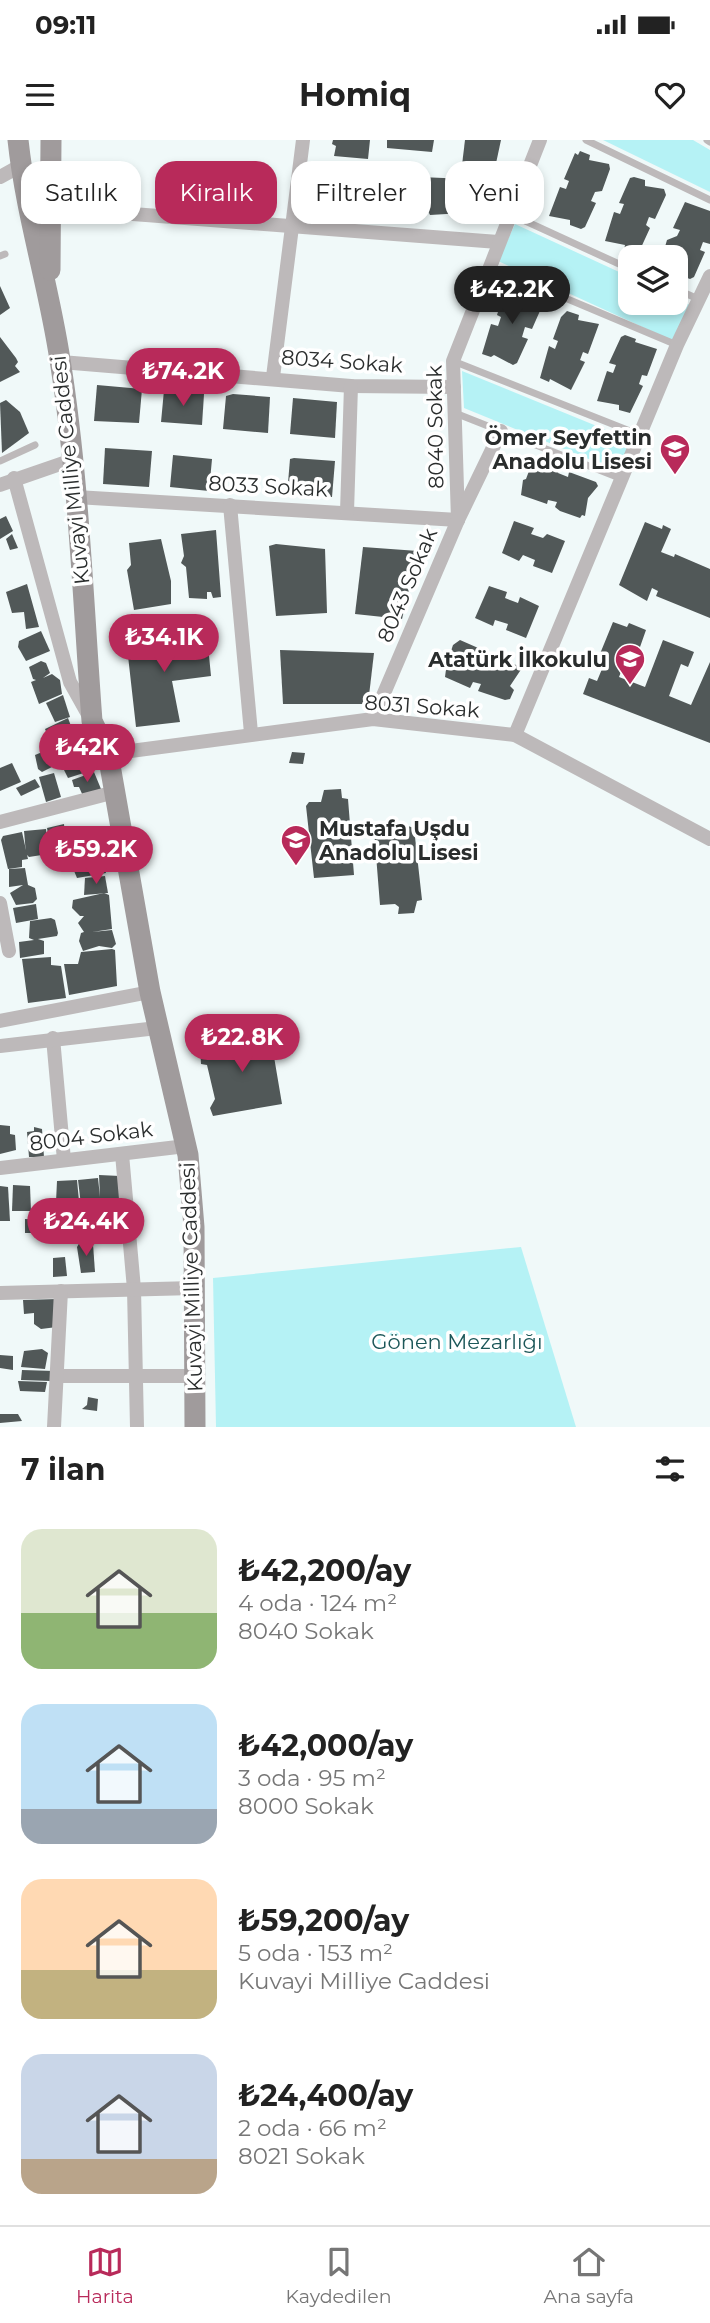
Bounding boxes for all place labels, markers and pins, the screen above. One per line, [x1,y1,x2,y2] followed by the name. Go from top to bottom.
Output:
[455,267,569,326] pin: ₺42.2K
[126,348,240,408] pin: ₺74.2K
[485,424,652,474] place label: Ömer Seyfettin Anadolu Lisesi
[658,432,692,476] school or university icon: Ömer Seyfettin Anadolu Lisesi
[107,615,221,674] pin: ₺34.1K
[613,642,647,686] school or university icon: Atatürk İlkokulu
[427,646,607,672] place label: Atatürk İlkokulu
[46,724,128,784] pin: ₺42K
[318,816,479,865] place label: Mustafa Uşdu Anadolu Lisesi
[279,823,313,867] school or university icon: Mustafa Uşdu Anadolu Lisesi
[39,826,153,886] pin: ₺59.2K
[185,1014,299,1074] pin: ₺22.8K
[29,1198,143,1258] pin: ₺24.4K

